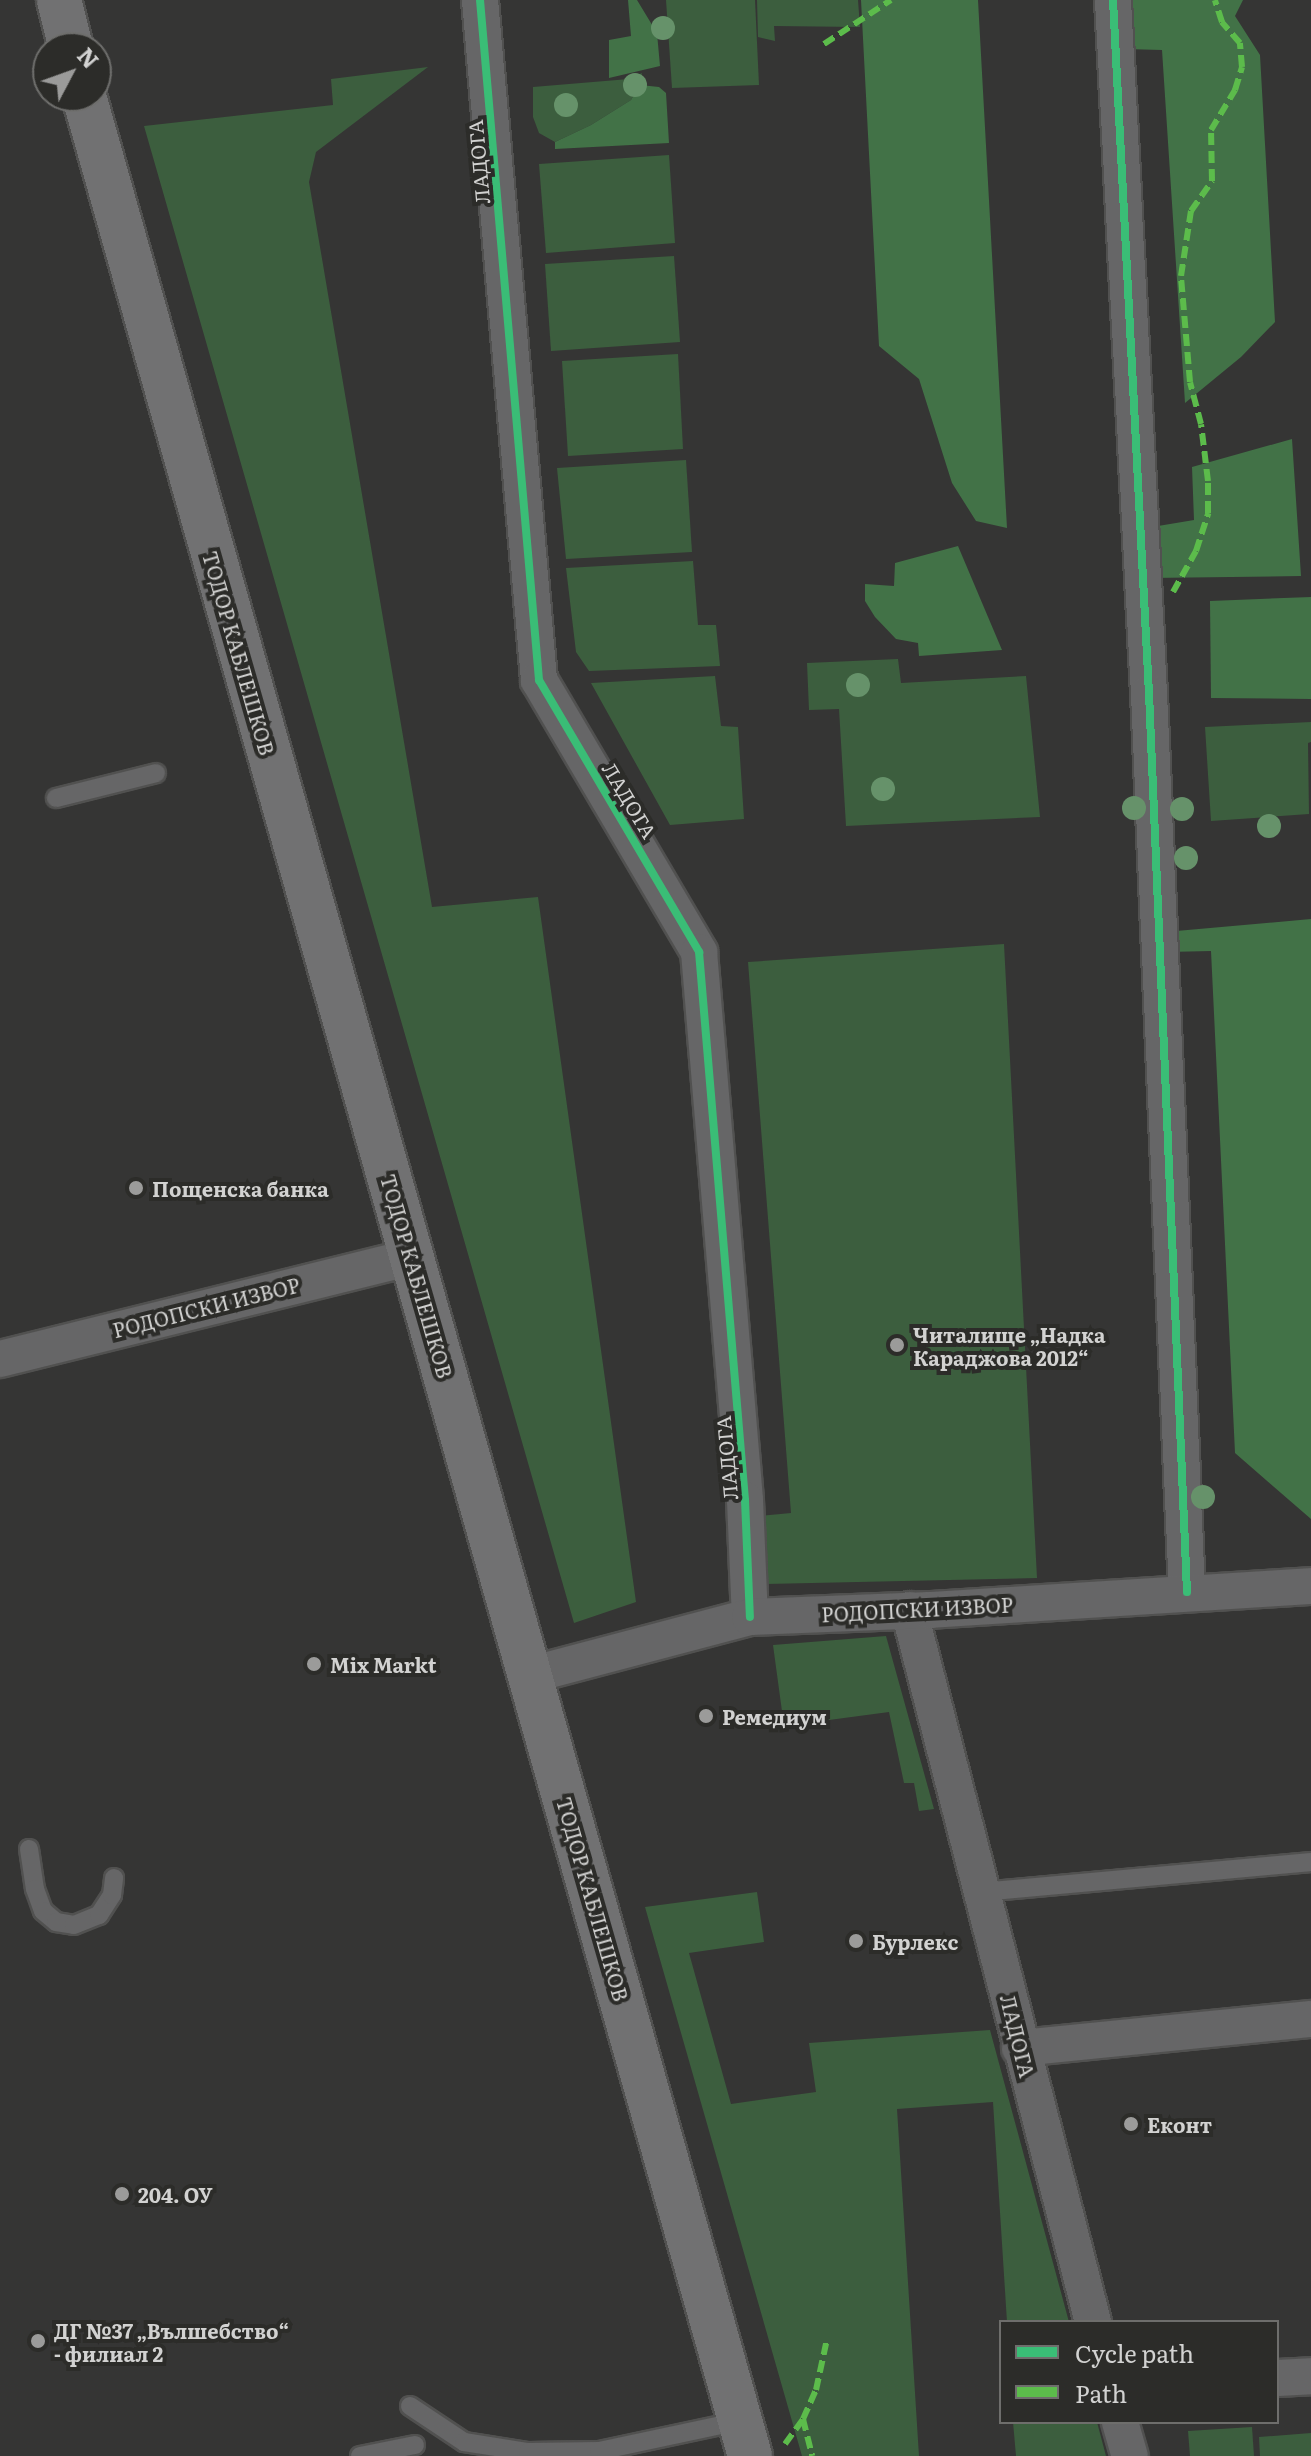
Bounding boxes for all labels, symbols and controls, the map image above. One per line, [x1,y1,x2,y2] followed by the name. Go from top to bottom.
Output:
[32,32,112,112] north arrow
[70,39,107,75] text: N
[462,119,494,205] street label: ЛАДОГА
[198,548,280,758] street label: ТОДОР КАБЛЕШКОВ
[598,758,662,842] street label: ЛАДОГА
[376,1171,458,1381] street label: ТОДОР КАБЛЕШКОВ
[152,1176,329,1200] place label: Пощенска банка
[127,1179,145,1197] marker: Пощенска банка
[110,1272,302,1342] street label: РОДОПСКИ ИЗВОР
[913,1322,1106,1369] place label: Читалище „Надка Караджова 2012“
[888,1336,906,1354] marker: Читалище „Надка Караджова 2012“
[710,1415,742,1501] street label: ЛАДОГА
[821,1592,1013,1626] street label: РОДОПСКИ ИЗВОР
[330,1652,436,1676] place label: Mix Markt
[305,1655,323,1673] marker: Mix Markt
[722,1704,827,1728] place label: Ремедиум
[697,1707,715,1725] marker: Ремедиум
[552,1794,634,2004] street label: ТОДОР КАБЛЕШКОВ
[872,1929,958,1953] place label: Бурлекс
[847,1932,865,1950] marker: Бурлекс
[996,1992,1040,2080] street label: ЛАДОГА
[1147,2112,1212,2136] place label: Еконт
[1122,2115,1140,2133] marker: Еконт
[138,2182,212,2206] place label: 204. ОУ
[113,2185,131,2203] marker: 204. ОУ
[54,2318,289,2365] place label: ДГ №37 „Вълшебство“ - филиал 2
[999,2320,1279,2424] legend
[29,2332,47,2350] marker: ДГ №37 „Вълшебство“ - филиал 2
[1075,2335,1194,2370] text: Cycle path
[1075,2375,1127,2410] text: Path

